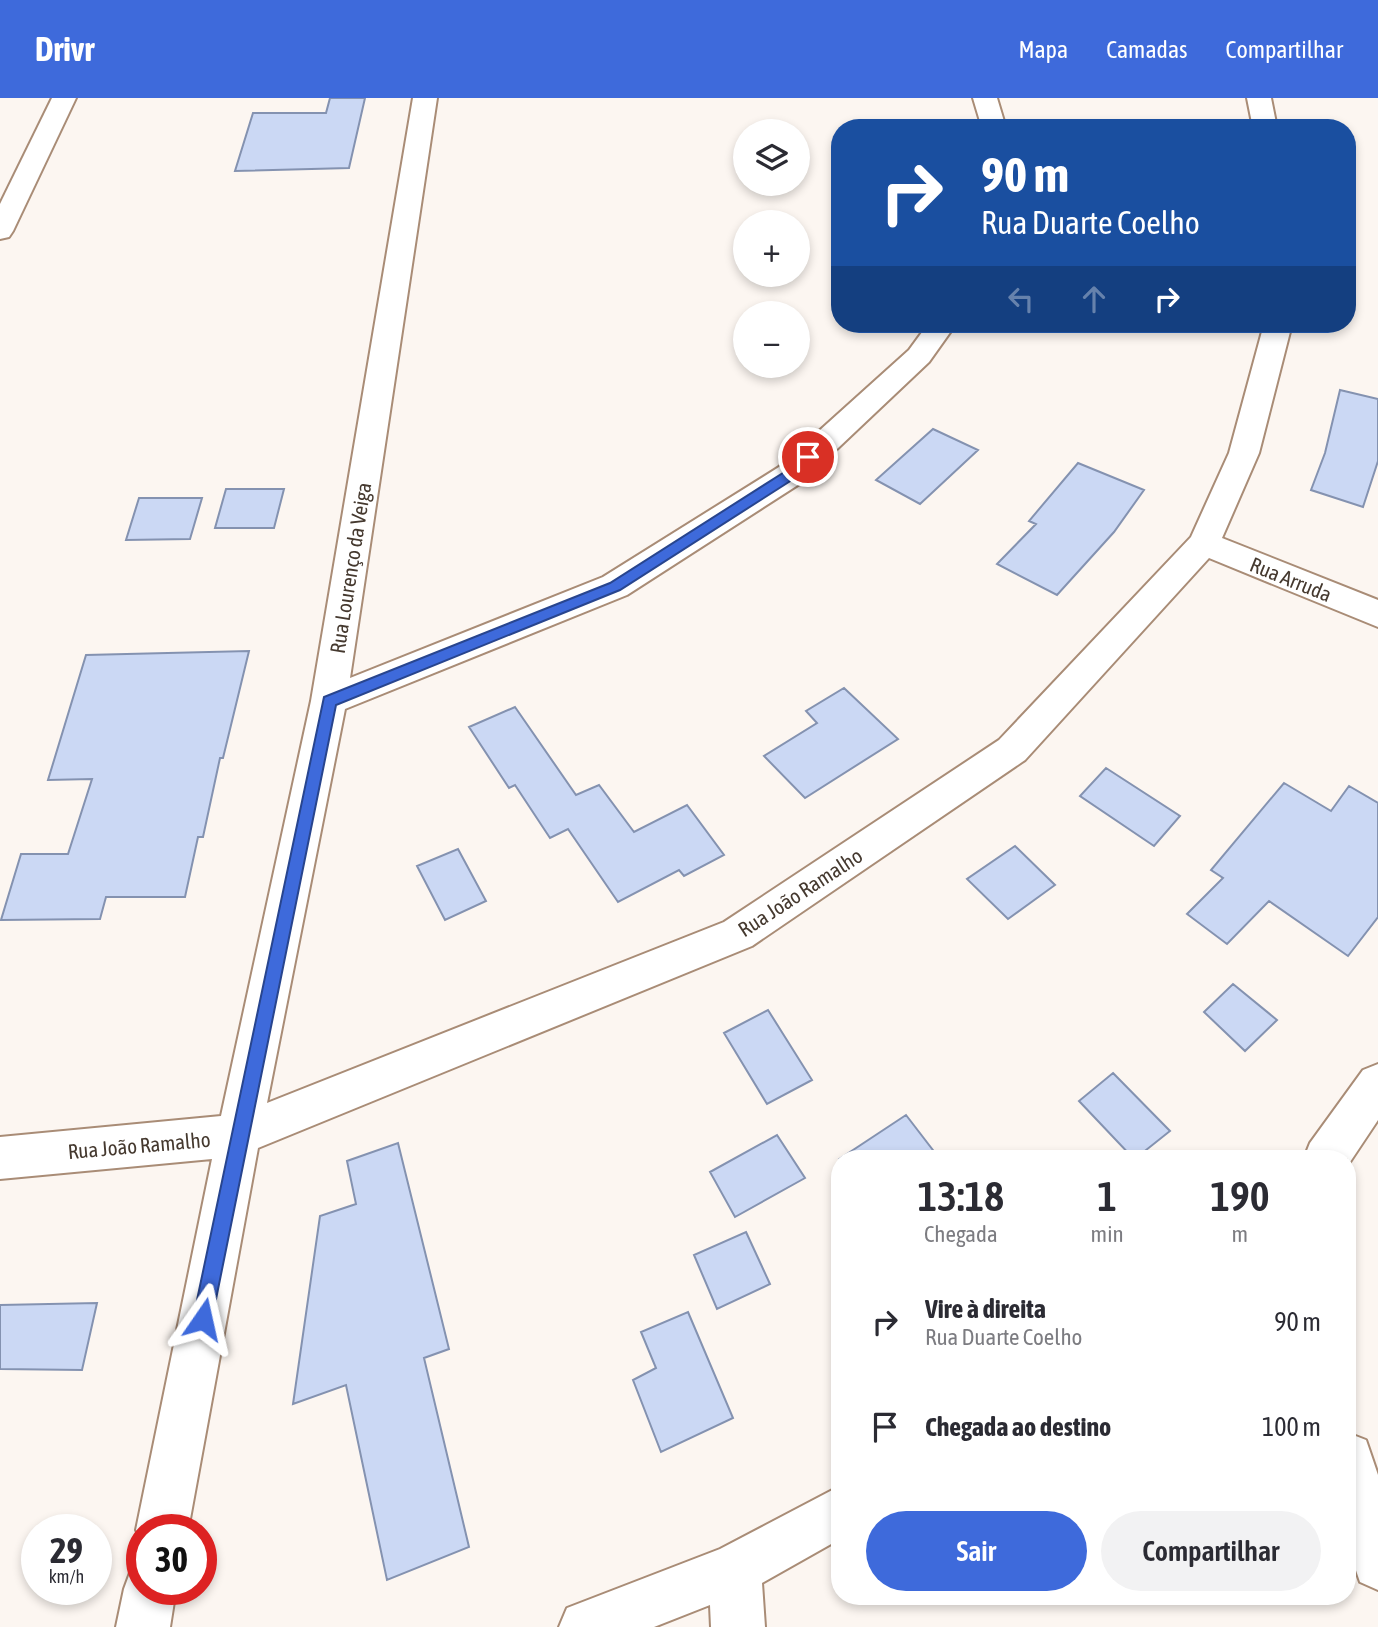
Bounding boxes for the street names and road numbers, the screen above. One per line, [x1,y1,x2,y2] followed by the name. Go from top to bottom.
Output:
[325,481,375,655] street label: Rua Lourenço da Veiga
[1247,552,1335,606] street label: Rua Arruda
[733,843,867,941] street label: Rua João Ramalho
[67,1127,211,1163] street label: Rua João Ramalho

